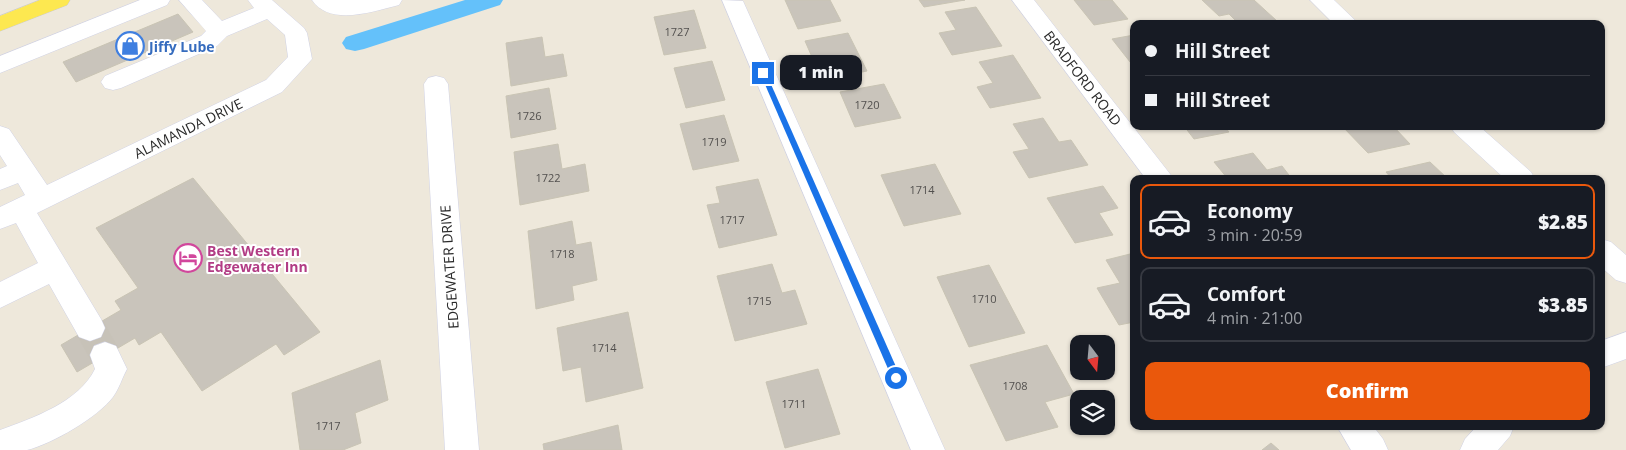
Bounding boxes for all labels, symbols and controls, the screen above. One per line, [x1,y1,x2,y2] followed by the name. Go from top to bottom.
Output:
[664,24,690,39] house number: 1727
[1040,27,1126,129] street label: BRADFORD ROAD
[115,31,145,61] shop icon: Jiffy Lube
[147,37,215,56] place label: Jiffy Lube
[1175,38,1270,64] text: Hill Street
[780,56,863,90] callout: 1 min
[798,61,844,83] text: 1 min
[752,62,774,84] route end
[1175,87,1270,113] text: Hill Street
[131,93,245,163] street label: ALAMANDA DRIVE
[854,97,880,112] house number: 1720
[516,108,542,123] house number: 1726
[701,134,727,149] house number: 1719
[535,170,561,185] house number: 1722
[909,182,935,197] house number: 1714
[1207,198,1293,224] text: Economy
[1147,199,1192,244] icon: car
[435,204,463,330] street label: EDGEWATER DRIVE
[1538,209,1588,235] text: $2.85
[719,212,745,227] house number: 1717
[1207,224,1302,246] text: 3 min · 20:59
[207,241,308,276] place label: Best Western Edgewater Inn
[173,243,203,273] hotel icon: Best Western Edgewater Inn
[549,246,575,261] house number: 1718
[1207,281,1286,307] text: Comfort
[1147,282,1192,327] icon: car
[971,291,997,306] house number: 1710
[1538,292,1588,318] text: $3.85
[746,293,772,308] house number: 1715
[1207,307,1302,329] text: 4 min · 21:00
[1070,335,1115,380] north arrow
[1070,335,1115,435] map controls
[591,340,617,355] house number: 1714
[1145,362,1590,420] button: Confirm
[885,367,907,389] route start
[1002,378,1028,393] house number: 1708
[1070,390,1115,435] button: layers
[781,396,807,411] house number: 1711
[315,418,341,433] house number: 1717

